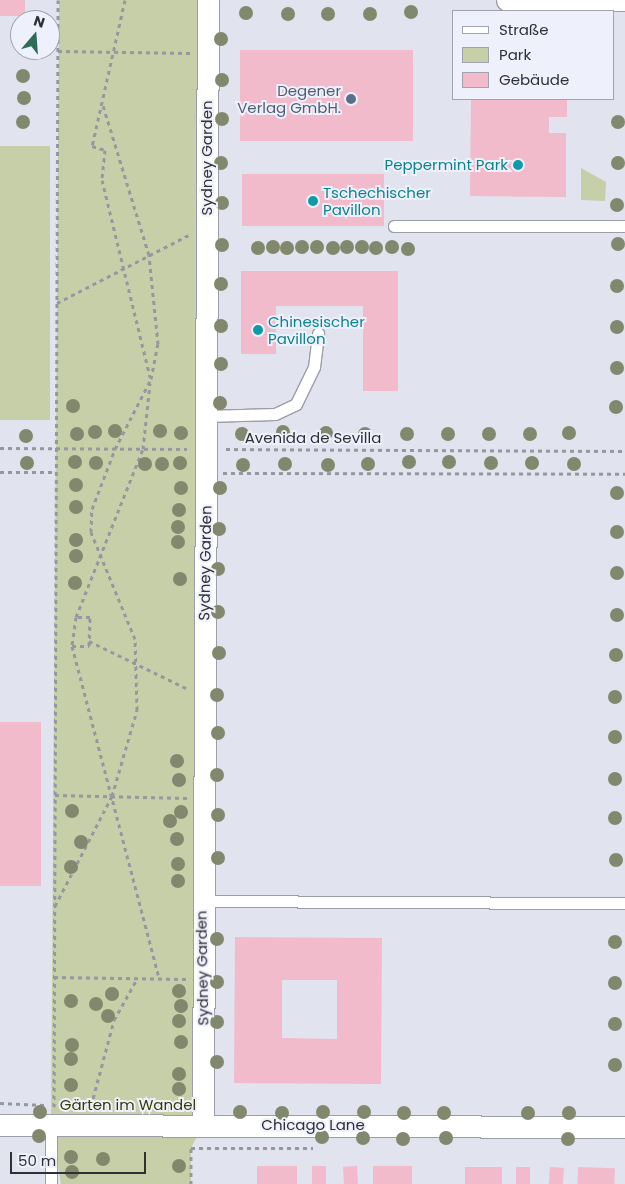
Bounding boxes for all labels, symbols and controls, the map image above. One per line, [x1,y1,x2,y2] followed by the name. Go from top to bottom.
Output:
[10,10,60,60] north arrow
[452,10,615,100] legend
[31,11,47,33] text: N
[499,19,549,40] text: Straße
[499,44,531,65] text: Park
[499,69,569,90] text: Gebäude
[237,81,341,116] place label: Degener Verlag GmbH.
[345,93,357,105] marker: Degener Verlag GmbH.
[198,100,216,216] street label: Sydney Garden
[384,156,508,174] place label: Peppermint Park
[512,159,524,171] marker: Peppermint Park
[323,183,431,218] place label: Tschechischer Pavillon
[307,195,319,207] marker: Tschechischer Pavillon
[268,312,365,347] place label: Chinesischer Pavillon
[252,324,264,336] marker: Chinesischer Pavillon
[245,429,381,447] street label: Avenida de Sevilla
[195,505,215,621] street label: Sydney Garden
[192,910,212,1026] street label: Sydney Garden
[60,1096,196,1114] park label: Gärten im Wandel
[261,1116,365,1134] street label: Chicago Lane
[12,1142,149,1174] scale bar
[18,1150,56,1171] text: 50 m

